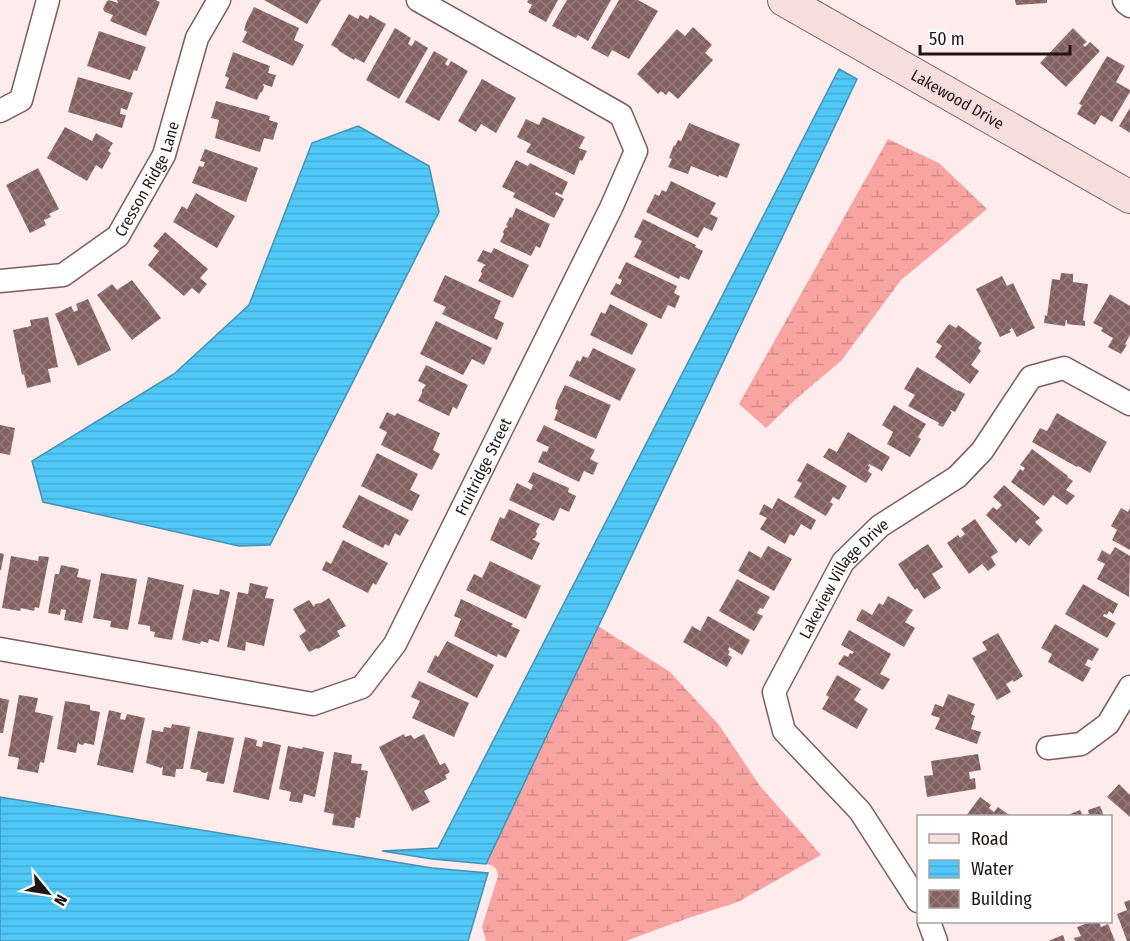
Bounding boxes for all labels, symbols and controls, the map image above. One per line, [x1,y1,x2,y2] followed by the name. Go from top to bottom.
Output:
[920,18,1070,56] scale bar
[929,28,965,50] text: 50 m
[908,65,1007,133] street label: Lakewood Drive
[111,119,183,240] street label: Cresson Ridge Lane
[451,414,516,518] street label: Fruitridge Street
[795,514,892,642] street label: Lakeview Village Drive
[917,815,1112,923] legend
[971,828,1008,850] text: Road
[971,858,1014,880] text: Water
[18,863,78,923] north arrow
[971,888,1032,910] text: Building
[50,891,71,909] text: N

